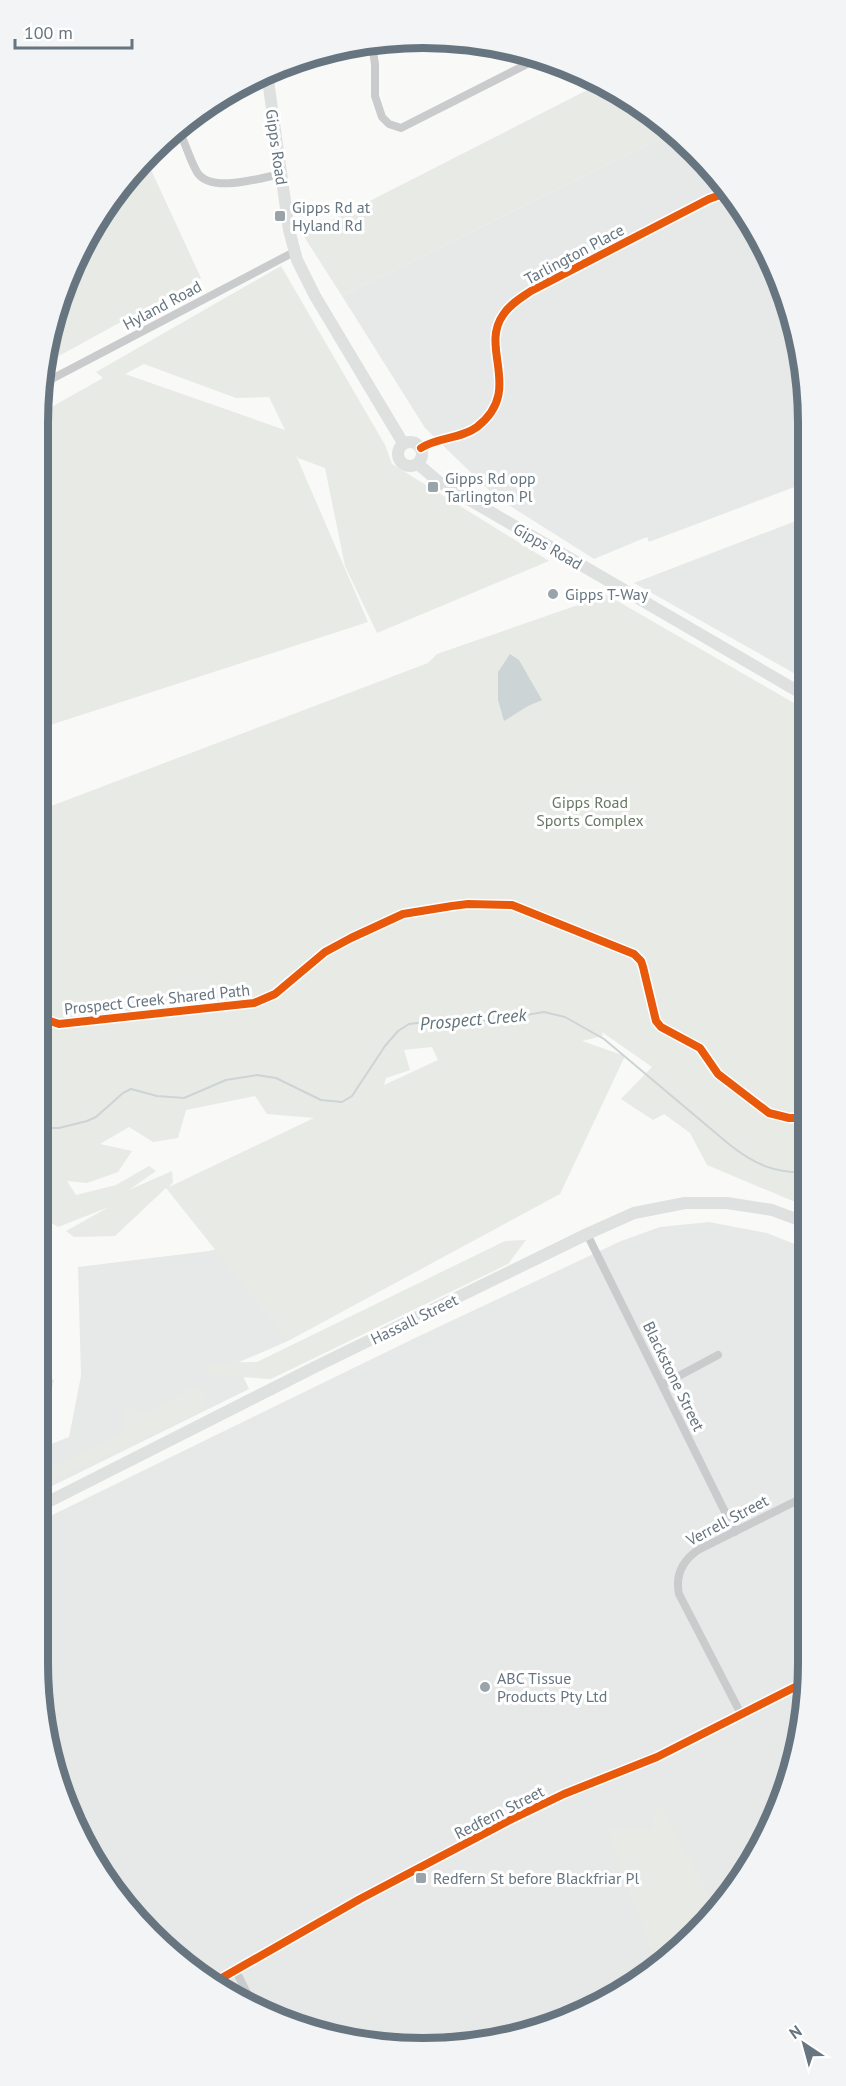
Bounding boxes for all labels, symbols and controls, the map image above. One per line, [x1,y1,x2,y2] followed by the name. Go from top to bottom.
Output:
[15,12,132,50] scale bar
[24,21,73,44] text: 100 m
[262,108,292,186] street label: Gipps Road
[292,197,371,235] place label: Gipps Rd at Hyland Rd
[273,209,287,223] marker: Gipps Rd at Hyland Rd
[521,219,627,289] street label: Tarlington Place
[119,276,205,334] street label: Hyland Road
[445,468,536,506] place label: Gipps Rd opp Tarlington Pl
[426,480,440,494] marker: Gipps Rd opp Tarlington Pl
[510,518,586,574] street label: Gipps Road
[565,584,649,604] place label: Gipps T-Way
[546,587,560,601] marker: Gipps T-Way
[536,792,644,830] park label: Gipps Road Sports Complex
[63,979,251,1019] street label: Prospect Creek Shared Path
[419,1003,528,1035] water label: Prospect Creek
[367,1289,461,1349] street label: Hassall Street
[639,1318,709,1435] street label: Blackstone Street
[682,1490,772,1550] street label: Verrell Street
[497,1668,607,1706] place label: ABC Tissue Products Pty Ltd
[478,1680,492,1694] marker: ABC Tissue Products Pty Ltd
[451,1781,548,1843] street label: Redfern Street
[433,1868,640,1888] place label: Redfern St before Blackfriar Pl
[414,1871,428,1885] marker: Redfern St before Blackfriar Pl
[774,2014,834,2074] north arrow
[785,2021,805,2043] text: N

